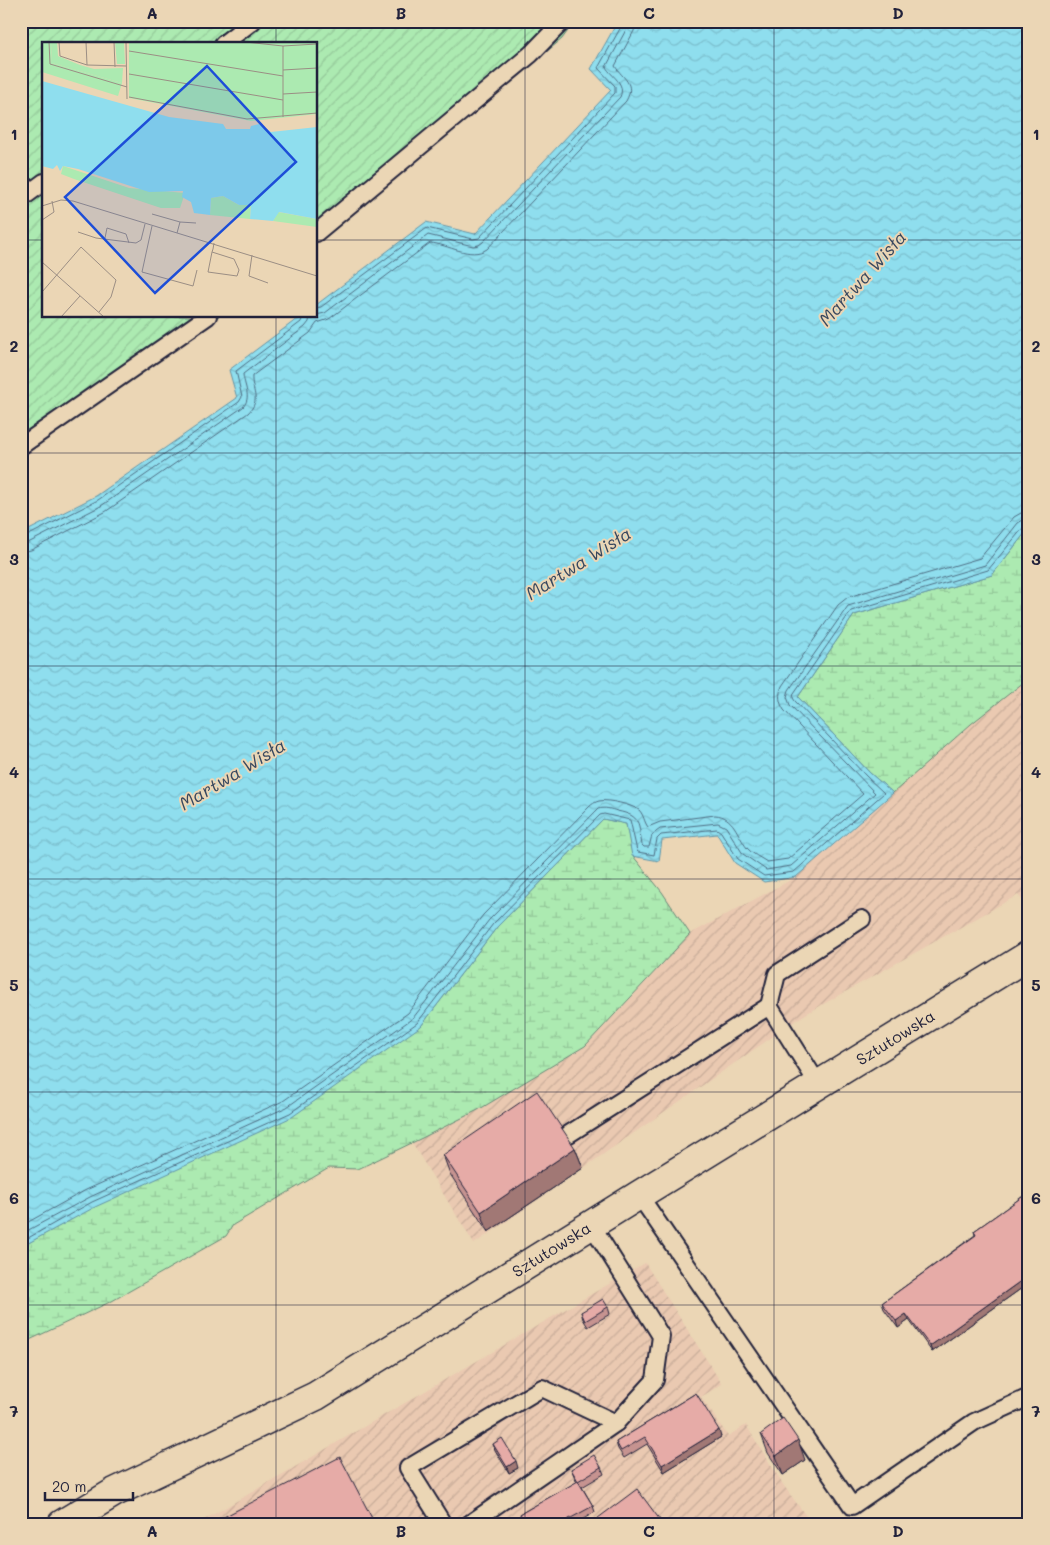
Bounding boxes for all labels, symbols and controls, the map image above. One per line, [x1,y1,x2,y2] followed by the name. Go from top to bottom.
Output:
[146,2,158,23] text: A
[396,2,406,23] text: B
[643,2,655,23] text: C
[892,2,904,23] text: D
[42,42,318,318] inset map
[10,123,18,144] text: 1
[1032,123,1040,144] text: 1
[813,225,911,331] water label: Martwa Wisła
[10,335,19,356] text: 2
[1032,335,1041,356] text: 2
[521,521,635,605] water label: Martwa Wisła
[9,548,19,569] text: 3
[1031,548,1041,569] text: 3
[174,733,290,815] water label: Martwa Wisła
[9,761,19,782] text: 4
[1031,761,1041,782] text: 4
[9,974,19,995] text: 5
[1031,974,1041,995] text: 5
[852,1005,938,1069] street label: Sztutowska
[9,1187,19,1208] text: 6
[1031,1187,1041,1208] text: 6
[508,1217,594,1281] street label: Sztutowska
[10,1400,19,1421] text: 7
[1032,1400,1041,1421] text: 7
[45,1470,132,1502] scale bar
[52,1476,86,1496] text: 20 m
[146,1520,158,1541] text: A
[396,1520,406,1541] text: B
[643,1520,655,1541] text: C
[892,1520,904,1541] text: D

